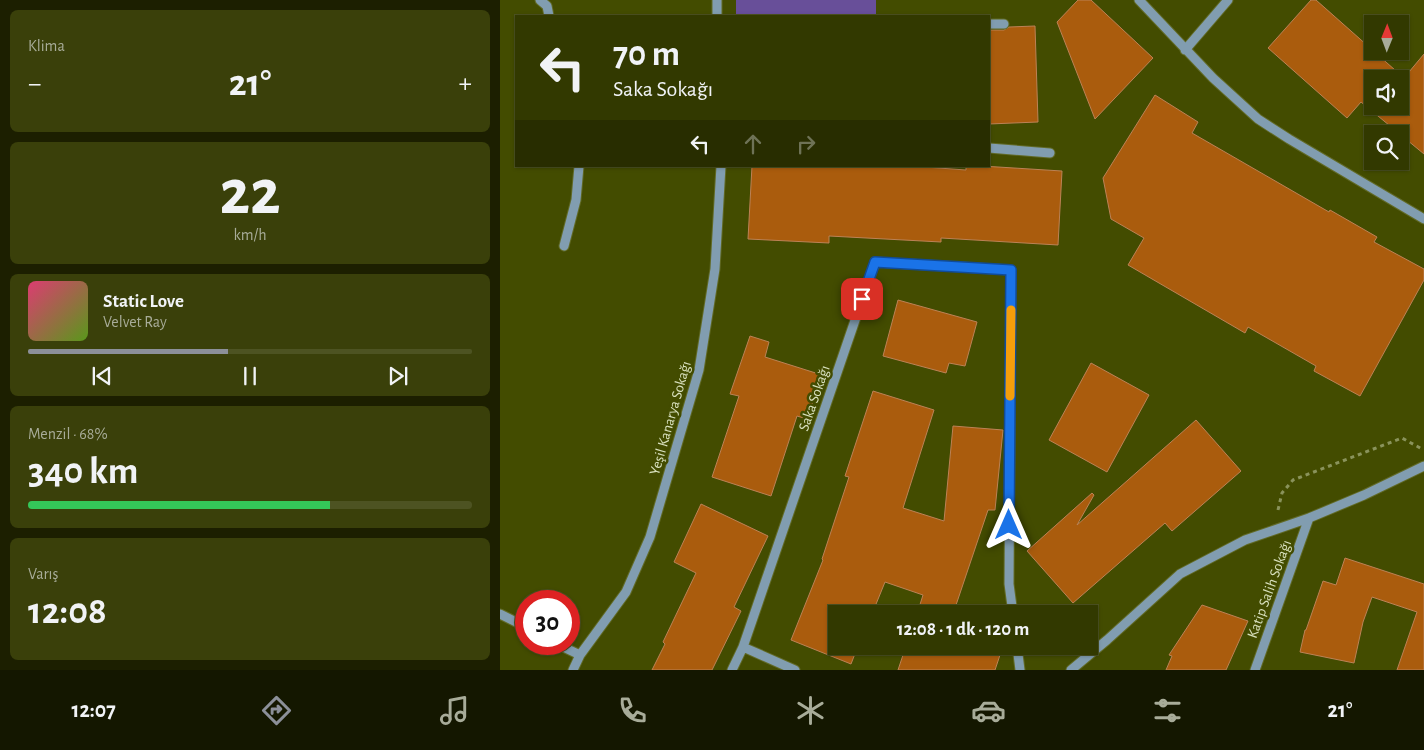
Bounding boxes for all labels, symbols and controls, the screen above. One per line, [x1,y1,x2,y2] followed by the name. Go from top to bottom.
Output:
[1364,15,1409,60] north arrow
[1364,15,1409,170] map controls
[530,35,595,100] icon: left
[613,37,680,72] text: 70 m
[28,38,65,54] text: Klima
[229,65,271,103] text: 21°
[28,70,41,98] text: −
[459,70,472,98] text: +
[1364,70,1409,115] button: sound
[613,78,713,100] text: Saka Sokağı
[1364,125,1409,170] button: search
[686,130,714,158] icon: left
[739,130,767,158] icon: ahead
[792,130,820,158] icon: right
[219,161,281,226] text: 22
[233,227,267,243] text: km/h
[841,278,883,320] pin
[848,285,876,313] icon: arrive
[103,292,184,311] text: Static Love
[103,314,167,330] text: Velvet Ray
[647,359,694,477] street label: Yeşil Kanarya Sokağı
[88,362,116,390] icon: previous
[236,362,264,390] icon: pause
[384,362,412,390] icon: next
[796,363,833,433] street label: Saka Sokağı
[28,426,108,442] text: Menzil · 68%
[28,453,139,491] text: 340 km
[982,498,1034,550] position arrow
[1245,538,1294,640] street label: Katip Salih Sokağı
[28,566,58,582] text: Varış
[515,590,580,655] speed limit sign: 30
[28,593,107,631] text: 12:08
[897,620,1029,639] text: 12:08 · 1 dk · 120 m
[259,693,294,728] icon: directions
[437,693,472,728] icon: music
[615,693,650,728] icon: phone
[793,693,828,728] icon: climate
[971,693,1006,728] icon: car
[1150,693,1185,728] icon: filters
[72,699,116,721] text: 12:07
[1328,699,1352,721] text: 21°

